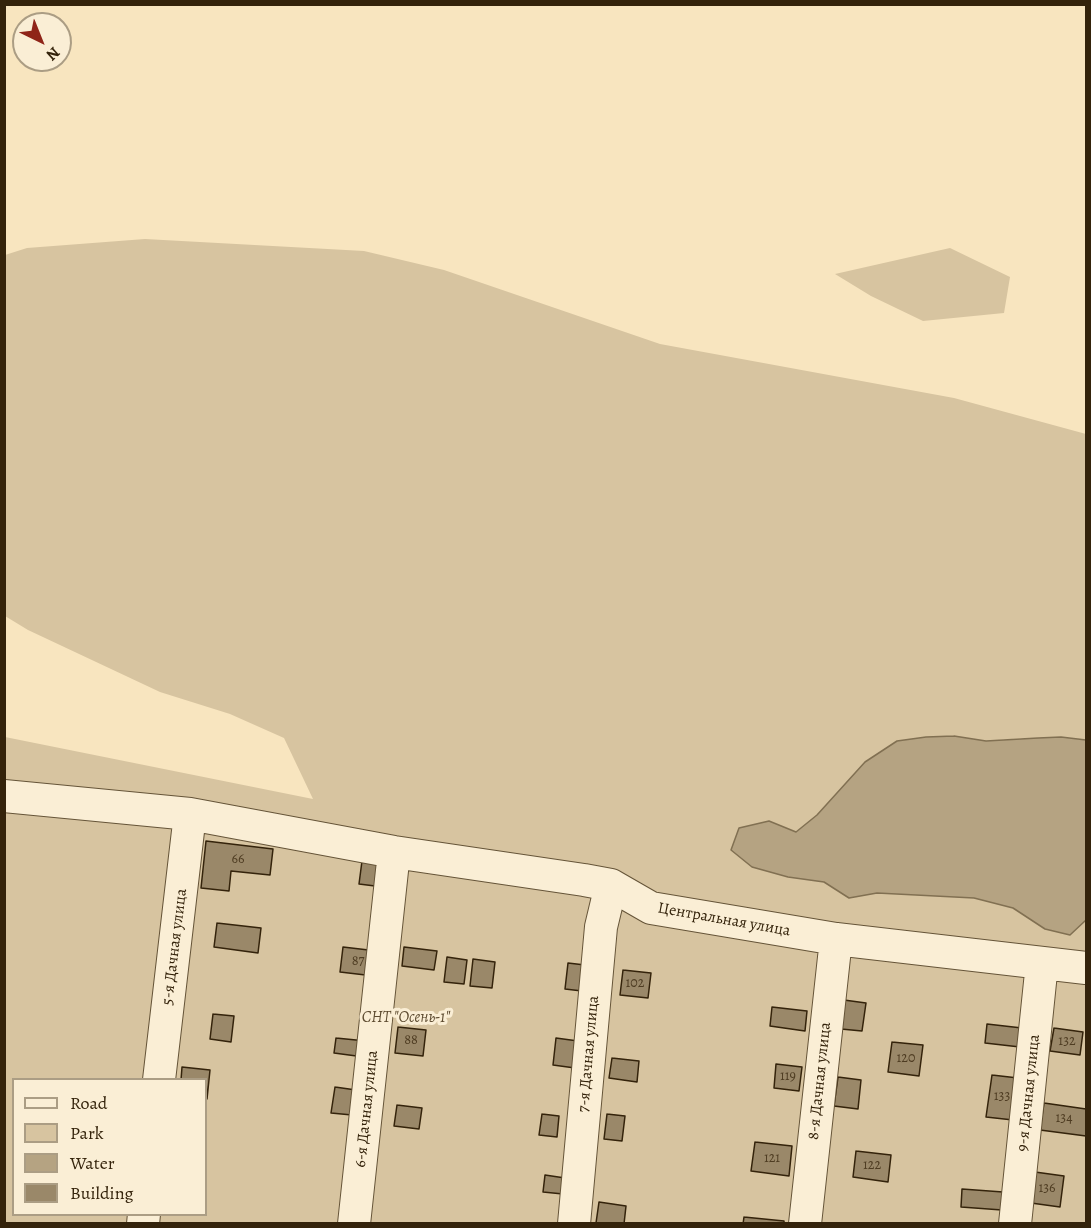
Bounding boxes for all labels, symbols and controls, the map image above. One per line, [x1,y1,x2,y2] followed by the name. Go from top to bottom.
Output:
[12,12,72,72] north arrow
[41,42,65,66] text: N
[232,852,244,868] house number: 66
[158,888,192,1006] street label: 5-я Дачная улица
[656,899,792,941] street label: Центральная улица
[352,954,364,970] house number: 87
[626,976,644,992] house number: 102
[574,995,604,1113] street label: 7-я Дачная улица
[362,1008,450,1028] park label: СНТ "Осень-1"
[804,1021,836,1141] street label: 8-я Дачная улица
[404,1033,418,1049] house number: 88
[1013,1034,1045,1152] street label: 9-я Дачная улица
[1058,1034,1076,1050] house number: 132
[351,1049,383,1169] street label: 6-я Дачная улица
[897,1051,915,1067] house number: 120
[780,1069,796,1085] house number: 119
[12,1078,207,1216] legend
[994,1089,1010,1105] house number: 133
[70,1091,107,1115] text: Road
[1056,1111,1072,1127] house number: 134
[70,1121,104,1145] text: Park
[70,1151,115,1175] text: Water
[764,1151,780,1167] house number: 121
[863,1158,881,1174] house number: 122
[70,1181,134,1205] text: Building
[1038,1181,1056,1197] house number: 136

